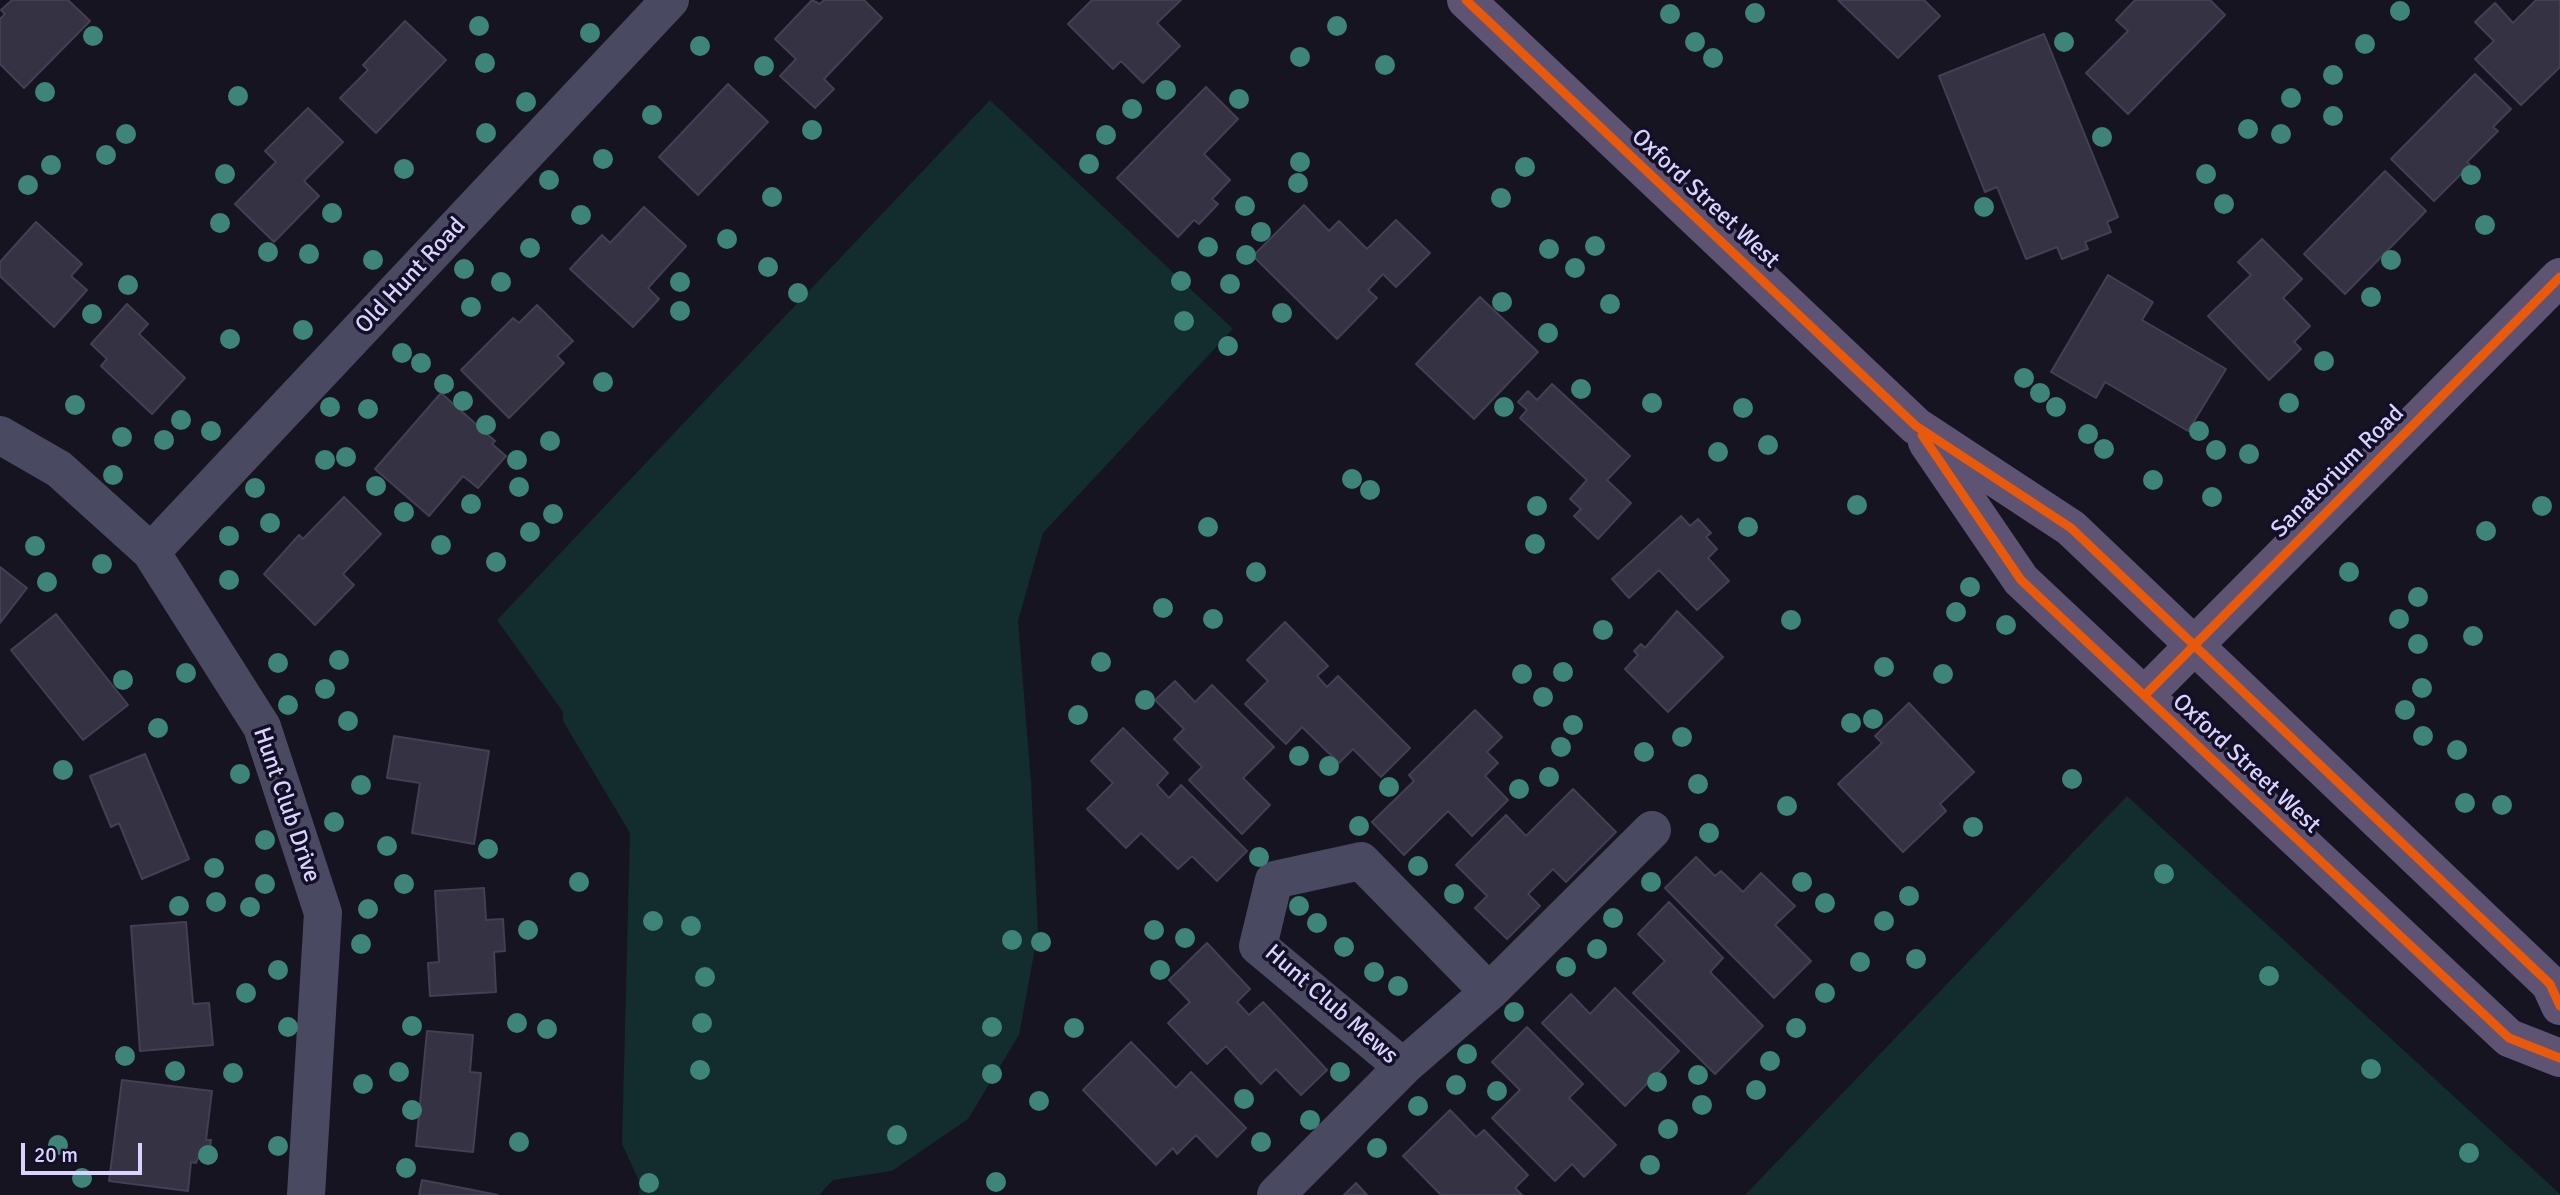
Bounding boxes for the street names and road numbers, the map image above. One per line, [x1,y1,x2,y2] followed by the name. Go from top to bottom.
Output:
[1625,123,1785,275] street label: Oxford Street West
[350,212,472,340] street label: Old Hunt Road
[2266,400,2410,544] street label: Sanatorium Road
[2166,688,2326,840] street label: Oxford Street West
[246,724,326,886] street label: Hunt Club Drive
[1258,939,1404,1071] street label: Hunt Club Mews

